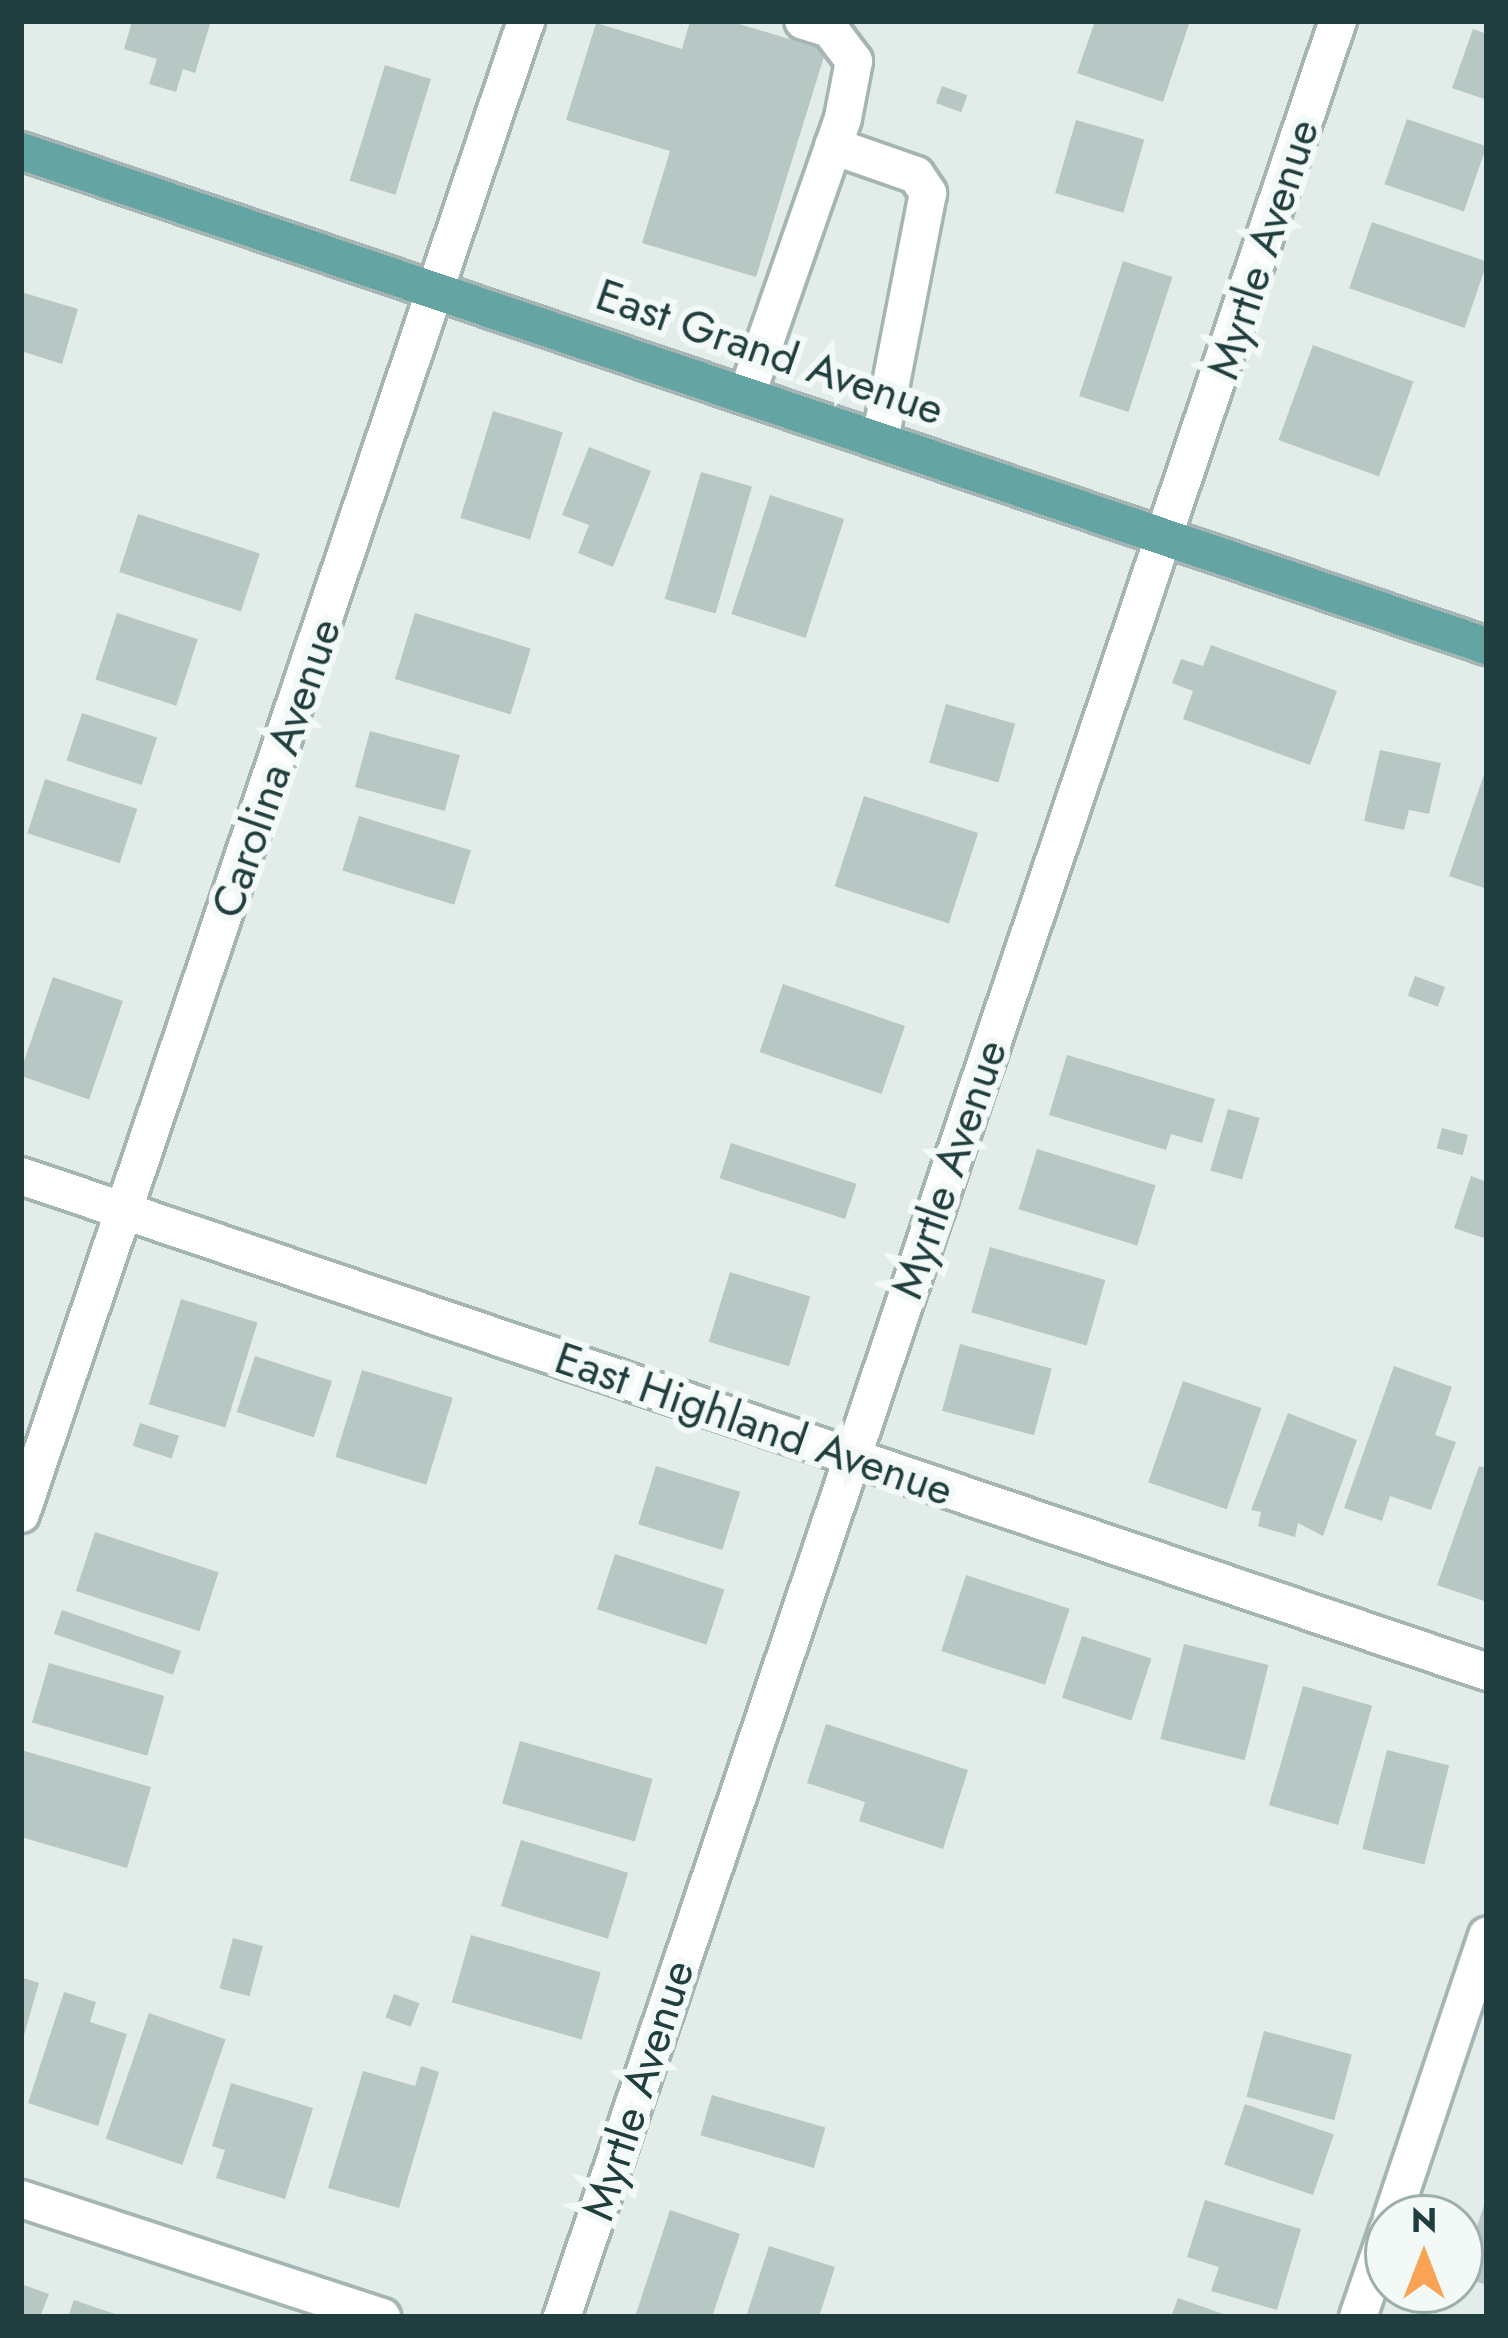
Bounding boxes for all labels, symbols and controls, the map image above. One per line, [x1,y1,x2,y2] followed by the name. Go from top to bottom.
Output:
[1196,112,1330,386] street label: Myrtle Avenue
[589,267,951,437] street label: East Grand Avenue
[200,611,352,925] street label: Carolina Avenue
[880,1033,1018,1305] street label: Myrtle Avenue
[548,1331,960,1517] street label: East Highland Avenue
[571,1953,705,2227] street label: Myrtle Avenue
[1364,2194,1484,2314] north arrow
[1411,2197,1437,2244] text: N

